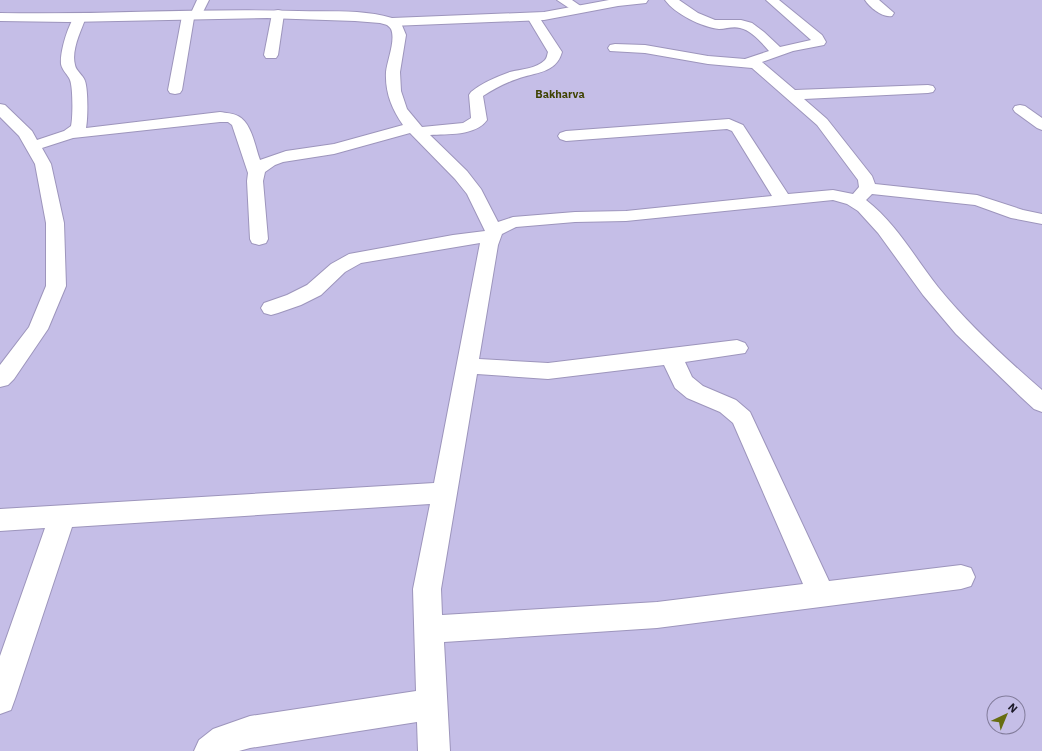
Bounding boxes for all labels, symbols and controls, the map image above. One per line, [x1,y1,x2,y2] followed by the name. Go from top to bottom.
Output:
[535,87,585,101] district label: Bakharva
[986,695,1026,735] north arrow
[1005,700,1021,716] text: N

